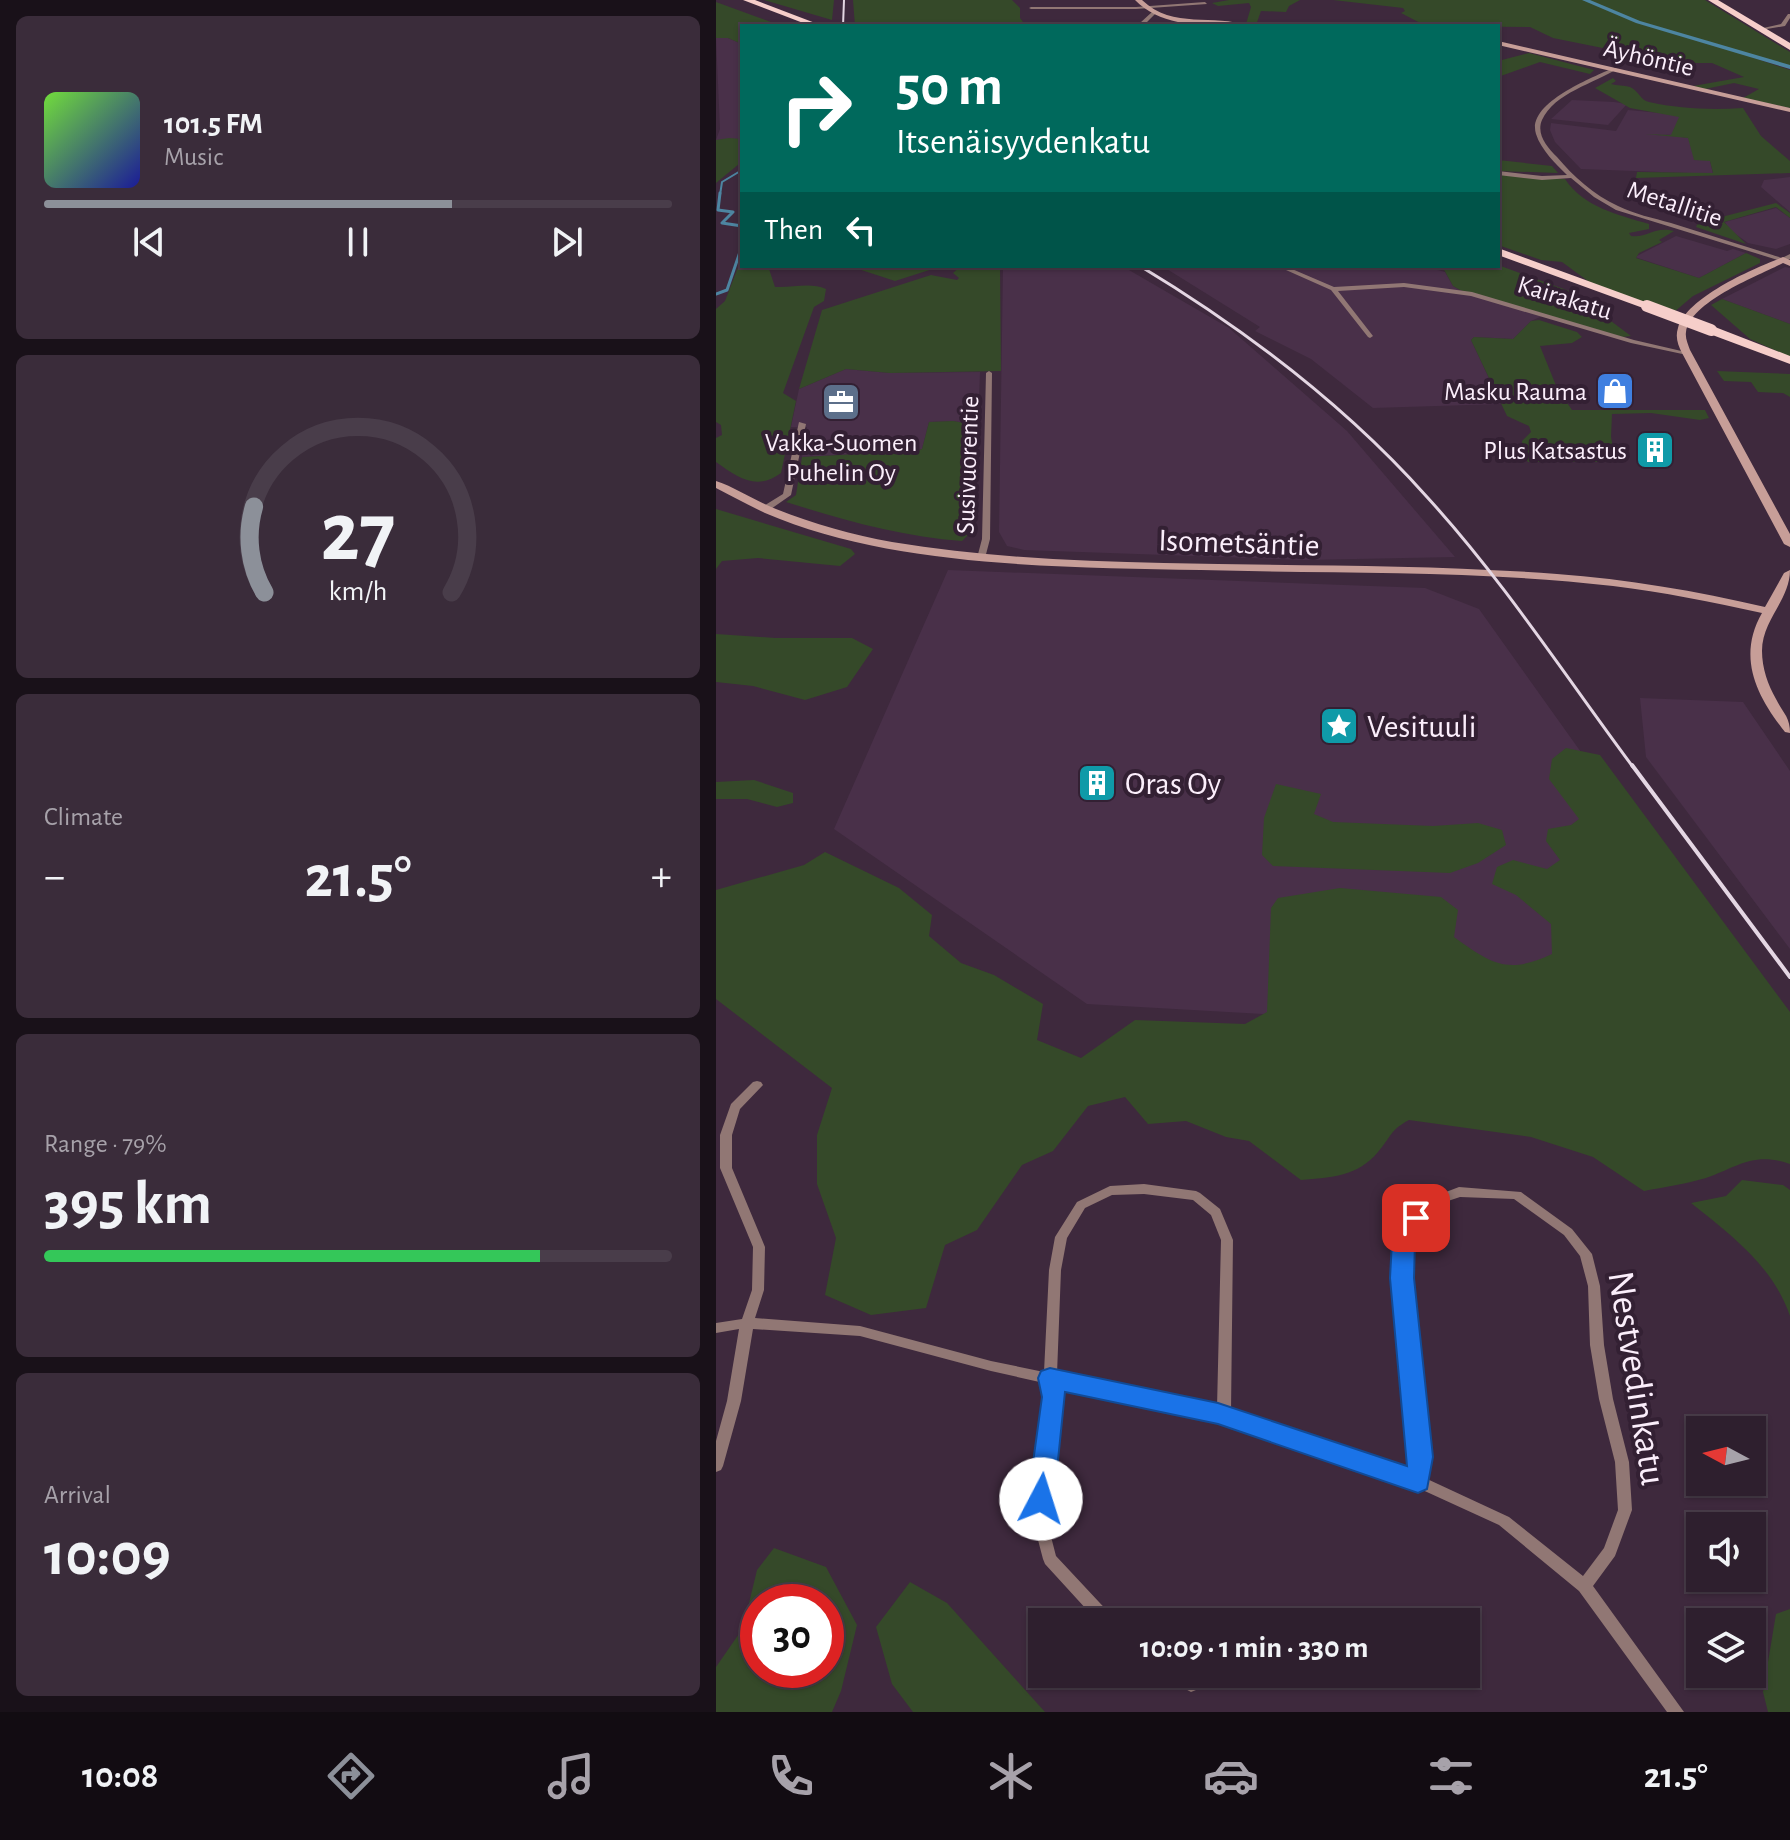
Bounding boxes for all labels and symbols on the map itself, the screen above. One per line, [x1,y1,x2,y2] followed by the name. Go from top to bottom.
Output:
[1601,34,1697,81] street label: Äyhöntie
[1624,176,1725,231] street label: Metallitie
[1514,271,1615,325] street label: Kairakatu
[1594,370,1636,412] shop icon: Masku Rauma
[1444,379,1587,405] place label: Masku Rauma
[820,381,862,423] office icon: Vakka-Suomen Puhelin Oy
[953,395,983,535] street label: Susivuorentie
[1634,429,1676,471] building icon: Plus Katsastus
[765,430,917,486] place label: Vakka-Suomen Puhelin Oy
[1483,438,1627,464] place label: Plus Katsastus
[1158,524,1320,562] street label: Isometsäntie
[1318,705,1360,747] place icon: Vesituuli
[1367,711,1476,743] place label: Vesituuli
[1076,762,1118,804] building icon: Oras Oy
[1125,768,1222,800] place label: Oras Oy
[1382,1184,1450,1252] pin
[1600,1269,1672,1488] street label: Nestvedinkatu
[1686,1416,1766,1496] north arrow
[999,1457,1083,1541] position arrow
[740,1584,844,1688] speed limit sign: 30

